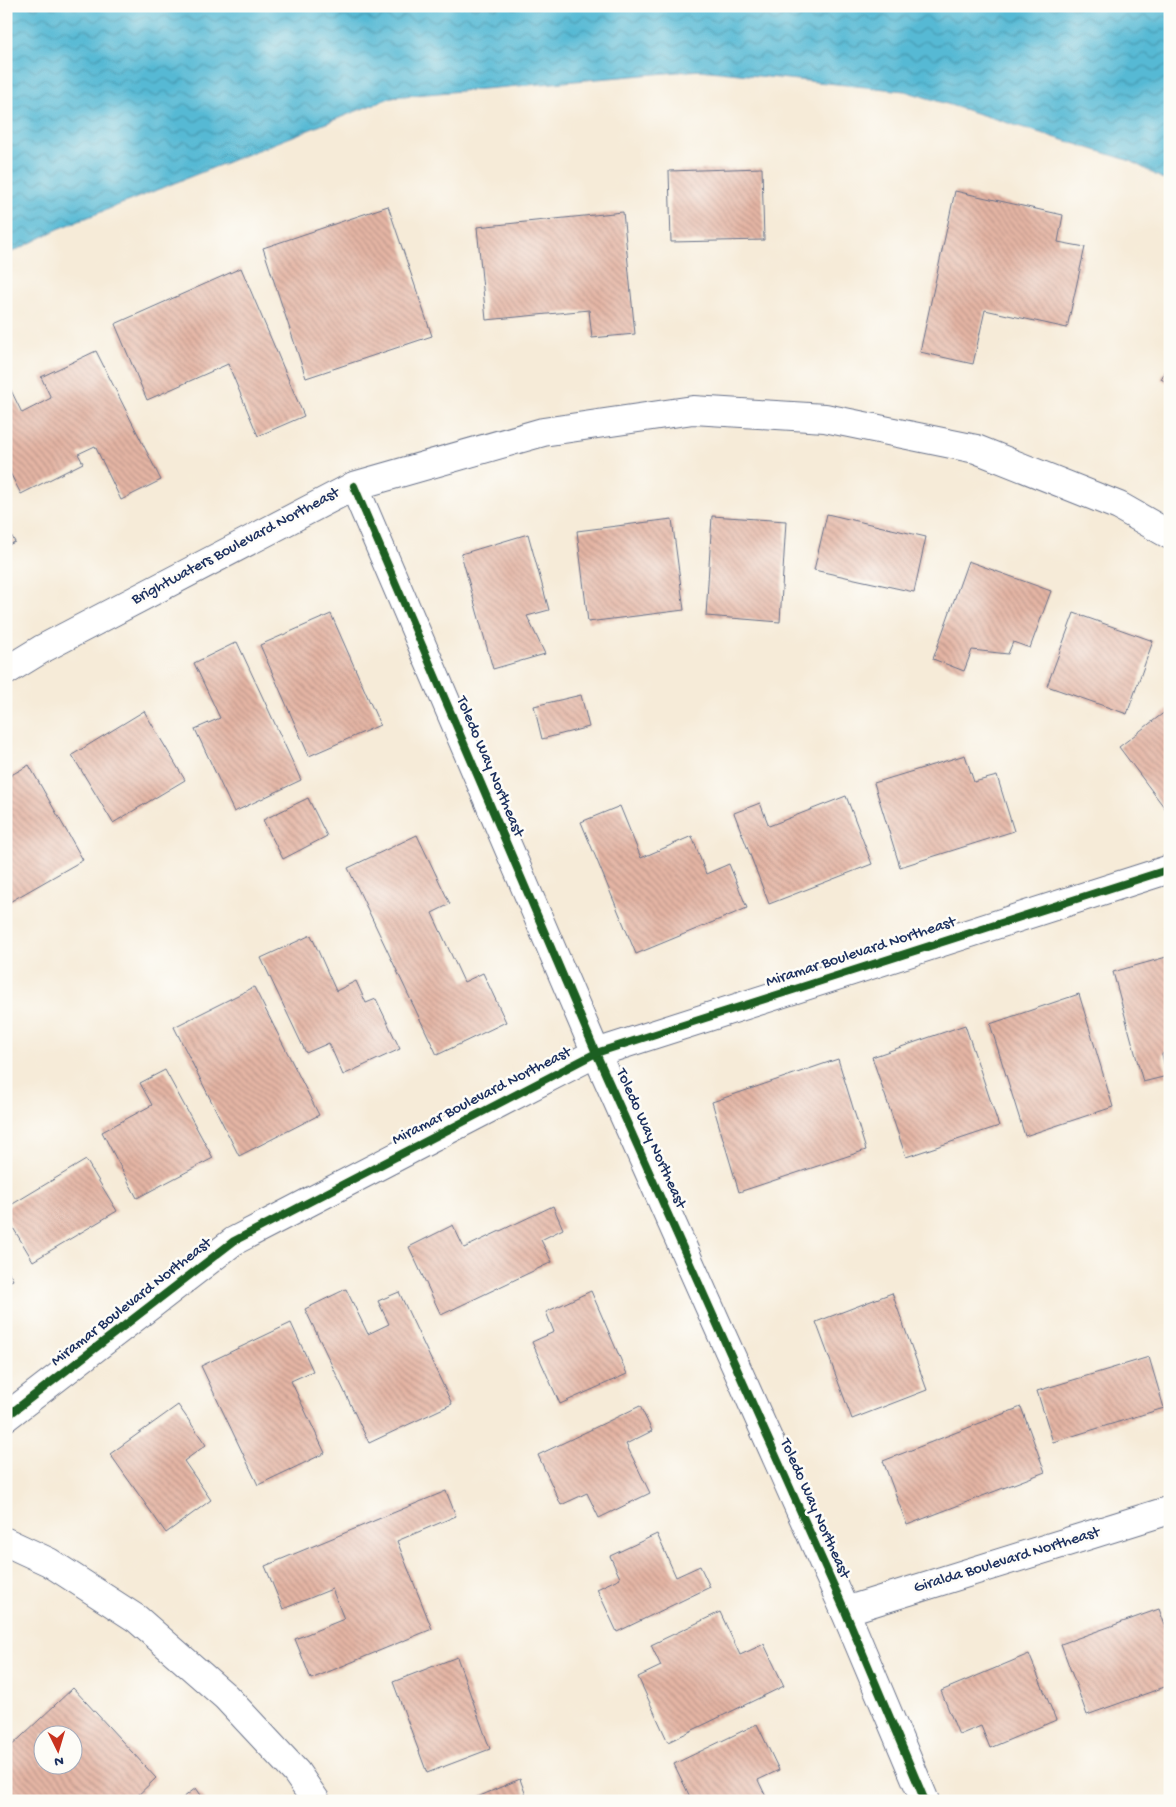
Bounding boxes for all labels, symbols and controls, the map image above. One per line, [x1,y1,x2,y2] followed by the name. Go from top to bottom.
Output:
[128,483,344,610] street label: Brightwaters Boulevard Northeast
[450,693,528,842] street label: Toledo Way Northeast
[764,913,960,993] street label: Miramar Boulevard Northeast
[389,1043,576,1151] street label: Miramar Boulevard Northeast
[610,1065,690,1213] street label: Toledo Way Northeast
[48,1234,217,1372] street label: Miramar Boulevard Northeast
[774,1435,854,1583] street label: Toledo Way Northeast
[912,1523,1104,1598] street label: Giralda Boulevard Northeast
[32,1724,82,1774] north arrow
[54,1752,64,1769] text: N

